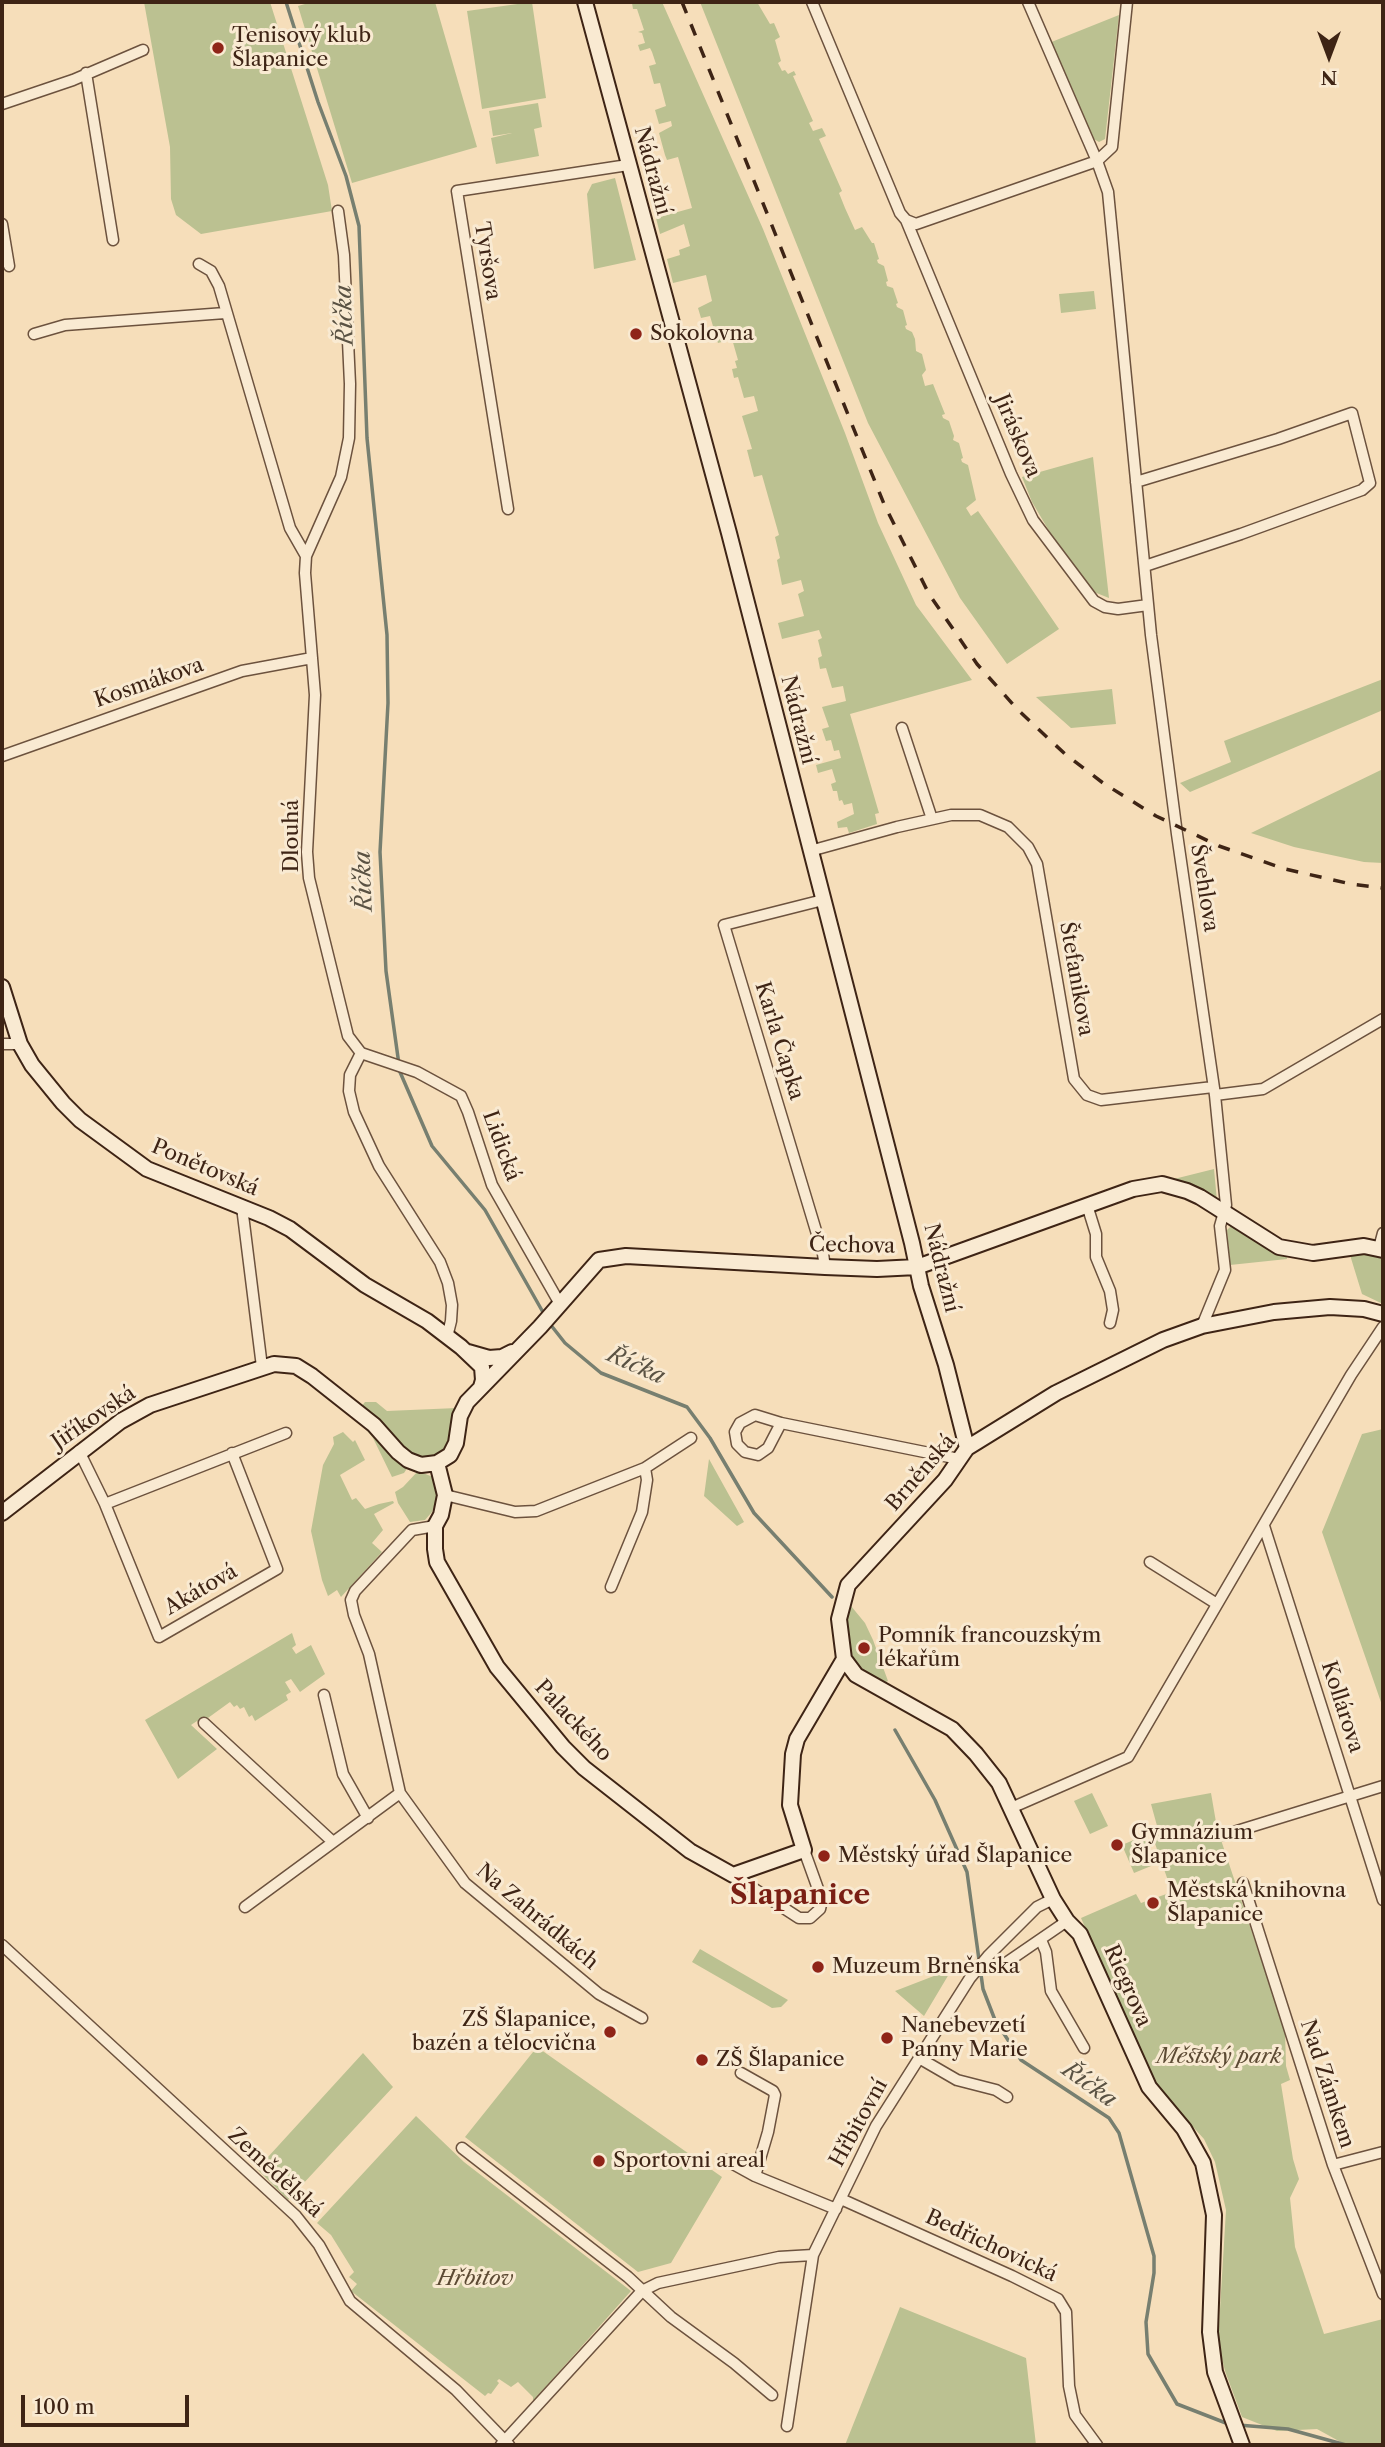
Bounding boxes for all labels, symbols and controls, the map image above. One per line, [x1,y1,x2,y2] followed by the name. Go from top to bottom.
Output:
[1294,21,1364,91] north arrow
[232,23,371,73] place label: Tenisový klub Šlapanice
[210,40,226,56] marker: Tenisový klub Šlapanice
[1321,66,1337,89] text: N
[628,124,676,218] street label: Nádražní
[468,220,506,302] street label: Tyršova
[330,284,360,346] water label: Říčka
[650,321,754,347] place label: Sokolovna
[628,326,644,342] marker: Sokolovna
[988,390,1046,482] street label: Jiráskova
[91,653,207,713] street label: Kosmákova
[775,673,821,767] street label: Nádražní
[279,799,305,873] street label: Dlouhá
[1185,842,1223,934] street label: Švehlova
[349,850,379,912] water label: Říčka
[1054,920,1098,1038] street label: Štefanikova
[749,979,809,1103] street label: Karla Čapka
[477,1107,525,1185] street label: Lidická
[148,1134,262,1202] street label: Ponětovská
[918,1221,964,1315] street label: Nádražní
[809,1233,895,1259] street label: Čechova
[603,1341,669,1391] water label: Říčka
[47,1381,141,1455] street label: Jiříkovská
[881,1429,961,1517] street label: Brněnská
[160,1559,242,1621] street label: Akátová
[878,1623,1101,1673] place label: Pomník francouzským lékařům
[856,1640,872,1656] marker: Pomník francouzským lékařům
[1315,1658,1369,1756] street label: Kollárova
[529,1675,617,1767] street label: Palackého
[1131,1820,1253,1870] place label: Gymnázium Šlapanice
[1109,1837,1125,1853] marker: Gymnázium Šlapanice
[838,1843,1072,1869] place label: Městský úřad Šlapanice
[816,1848,832,1864] marker: Městský úřad Šlapanice
[471,1859,603,1975] street label: Na Zahrádkách
[1167,1878,1346,1928] place label: Městská knihovna Šlapanice
[730,1879,870,1913] district label: Šlapanice
[1145,1895,1161,1911] marker: Městská knihovna Šlapanice
[1098,1941,1156,2031] street label: Riegrova
[832,1954,1020,1980] place label: Muzeum Brněnska
[810,1959,826,1975] marker: Muzeum Brněnska
[412,2007,596,2057] place label: ZŠ Šlapanice, bazén a tělocvična
[901,2013,1028,2063] place label: Nanebevzetí Panny Marie
[1294,2017,1360,2151] street label: Nad Zámkem
[602,2024,618,2040] marker: ZŠ Šlapanice, bazén a tělocvična
[879,2030,895,2046] marker: Nanebevzetí Panny Marie
[1157,2044,1281,2070] park label: Městský park
[716,2047,845,2073] place label: ZŠ Šlapanice
[694,2052,710,2068] marker: ZŠ Šlapanice
[1056,2056,1122,2114] water label: Říčka
[825,2075,893,2171] street label: Hřbitovní
[223,2123,327,2223] street label: Zemědělská
[613,2148,765,2174] place label: Sportovni areal
[591,2153,607,2169] marker: Sportovni areal
[921,2204,1061,2288] street label: Bedřichovická
[437,2266,513,2292] park label: Hřbitov
[24,2380,192,2424] scale bar
[34,2394,95,2419] text: 100 m

